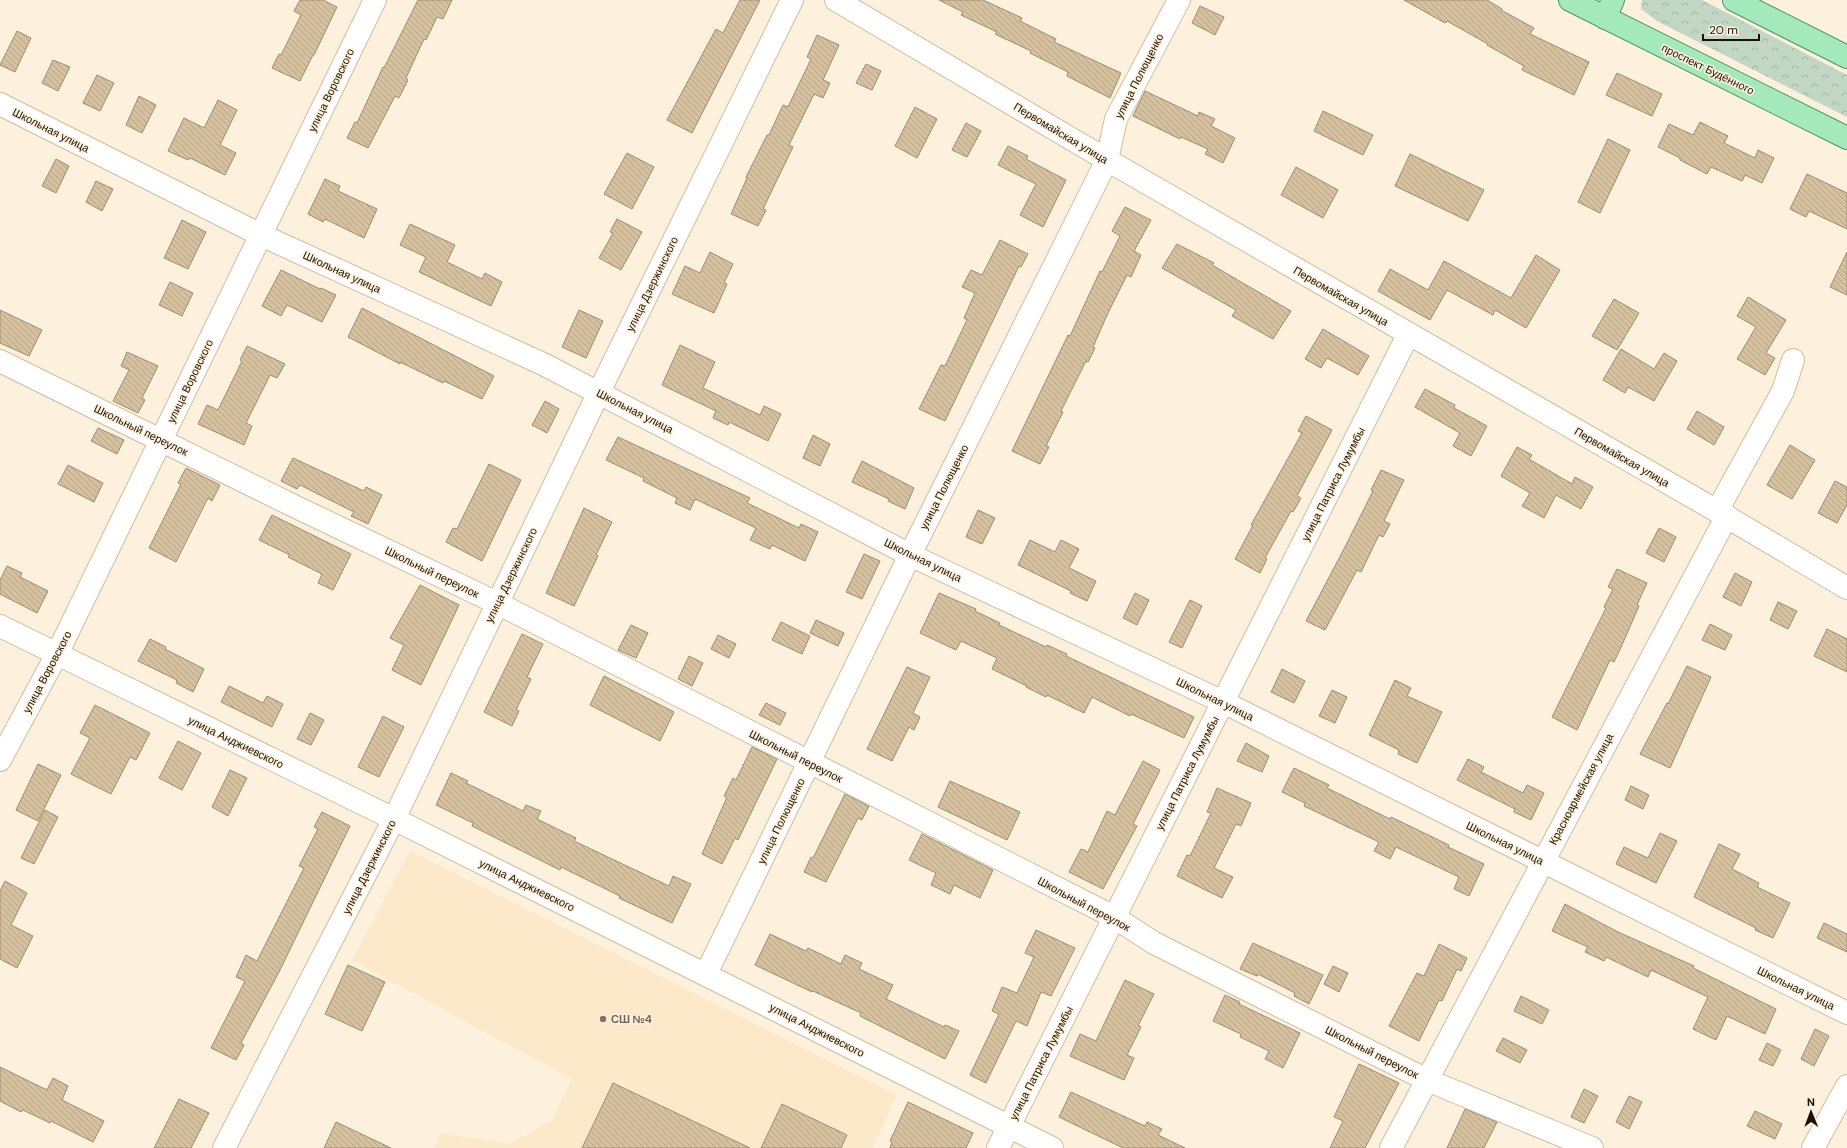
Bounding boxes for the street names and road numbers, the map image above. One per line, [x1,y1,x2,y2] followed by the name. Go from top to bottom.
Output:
[1111,31,1167,121] street label: улица Полющенко
[1659,40,1757,98] street label: проспект Будённого
[305,46,357,134] street label: улица Воровского
[1011,99,1111,167] street label: Первомайская улица
[10,105,93,156] street label: Школьная улица
[623,234,681,334] street label: улица Дзержинского
[301,248,384,297] street label: Школьная улица
[1291,263,1392,329] street label: Первомайская улица
[164,337,216,425] street label: улица Воровского
[594,386,677,437] street label: Школьная улица
[92,401,191,459] street label: Школьный переулок
[1572,424,1673,490] street label: Первомайская улица
[1298,425,1368,543] street label: улица Патриса Лумумбы
[916,442,972,532] street label: улица Полющенко
[482,525,540,625] street label: улица Дзержинского
[882,535,965,585] street label: Школьная улица
[383,543,482,601] street label: Школьный переулок
[19,629,75,715] street label: улица Воровского
[1174,674,1257,724] street label: Школьная улица
[186,713,286,771] street label: улица Анджиевского
[1152,714,1222,832] street label: улица Патриса Лумумбы
[747,726,845,786] street label: Школьный переулок
[1546,730,1617,847] street label: Красноармейская улица
[754,776,808,866] street label: улица Полющенко
[339,817,399,917] street label: улица Дзержинского
[1464,818,1547,868] street label: Школьная улица
[477,856,577,914] street label: улица Анджиевского
[1035,874,1133,934] street label: Школьный переулок
[1755,963,1838,1013] street label: Школьная улица
[767,1000,867,1060] street label: улица Анджиевского
[1006,1004,1076,1122] street label: улица Патриса Лумумбы
[1323,1022,1421,1082] street label: Школьный переулок

